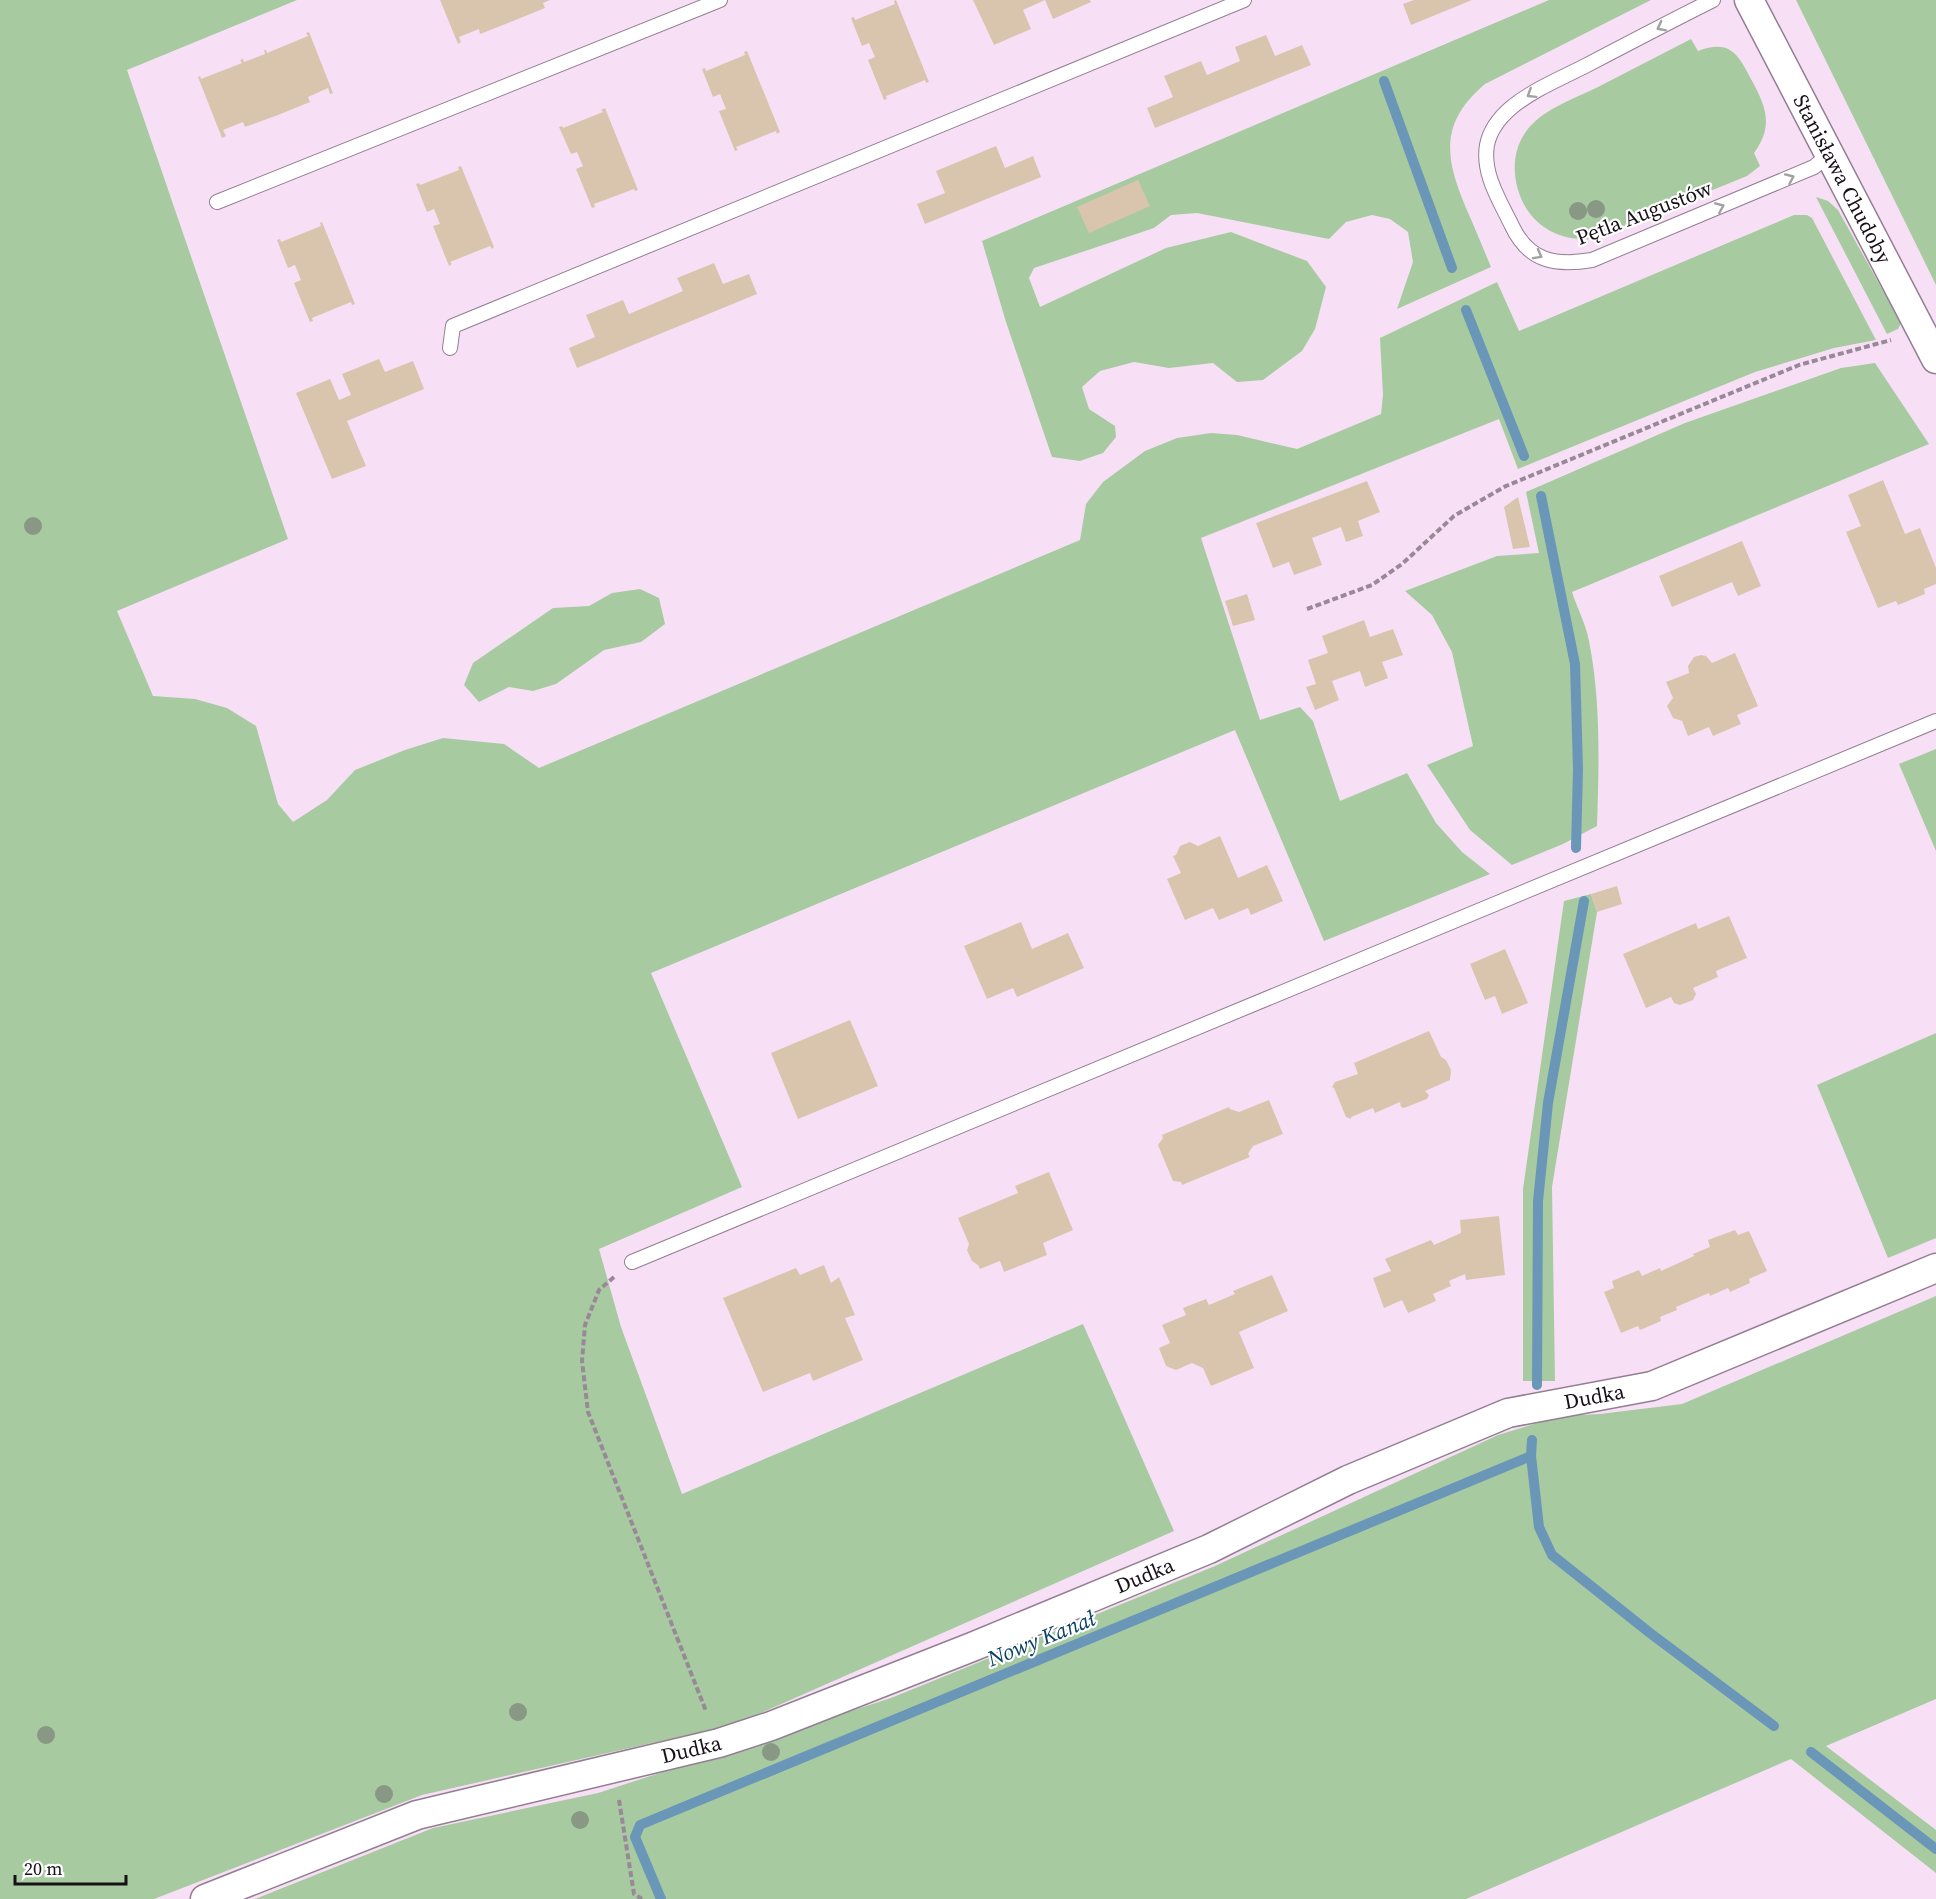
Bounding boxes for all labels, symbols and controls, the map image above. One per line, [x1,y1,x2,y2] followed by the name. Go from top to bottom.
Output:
[1656,19,1667,31] one-way arrow
[1527,87,1537,99] one-way arrow
[1787,89,1899,269] street label: Stanisława Chudoby
[1572,173,1716,252] street label: Pętla Augustów
[1784,173,1795,185] one-way arrow
[1714,202,1725,214] one-way arrow
[1532,248,1542,259] one-way arrow
[1561,1376,1627,1416] street label: Dudka
[1111,1550,1178,1600] street label: Dudka
[982,1602,1100,1674] water label: Nowy Kanał
[658,1728,725,1770] street label: Dudka
[15,1848,126,1886] scale bar
[24,1856,62,1881] text: 20 m

